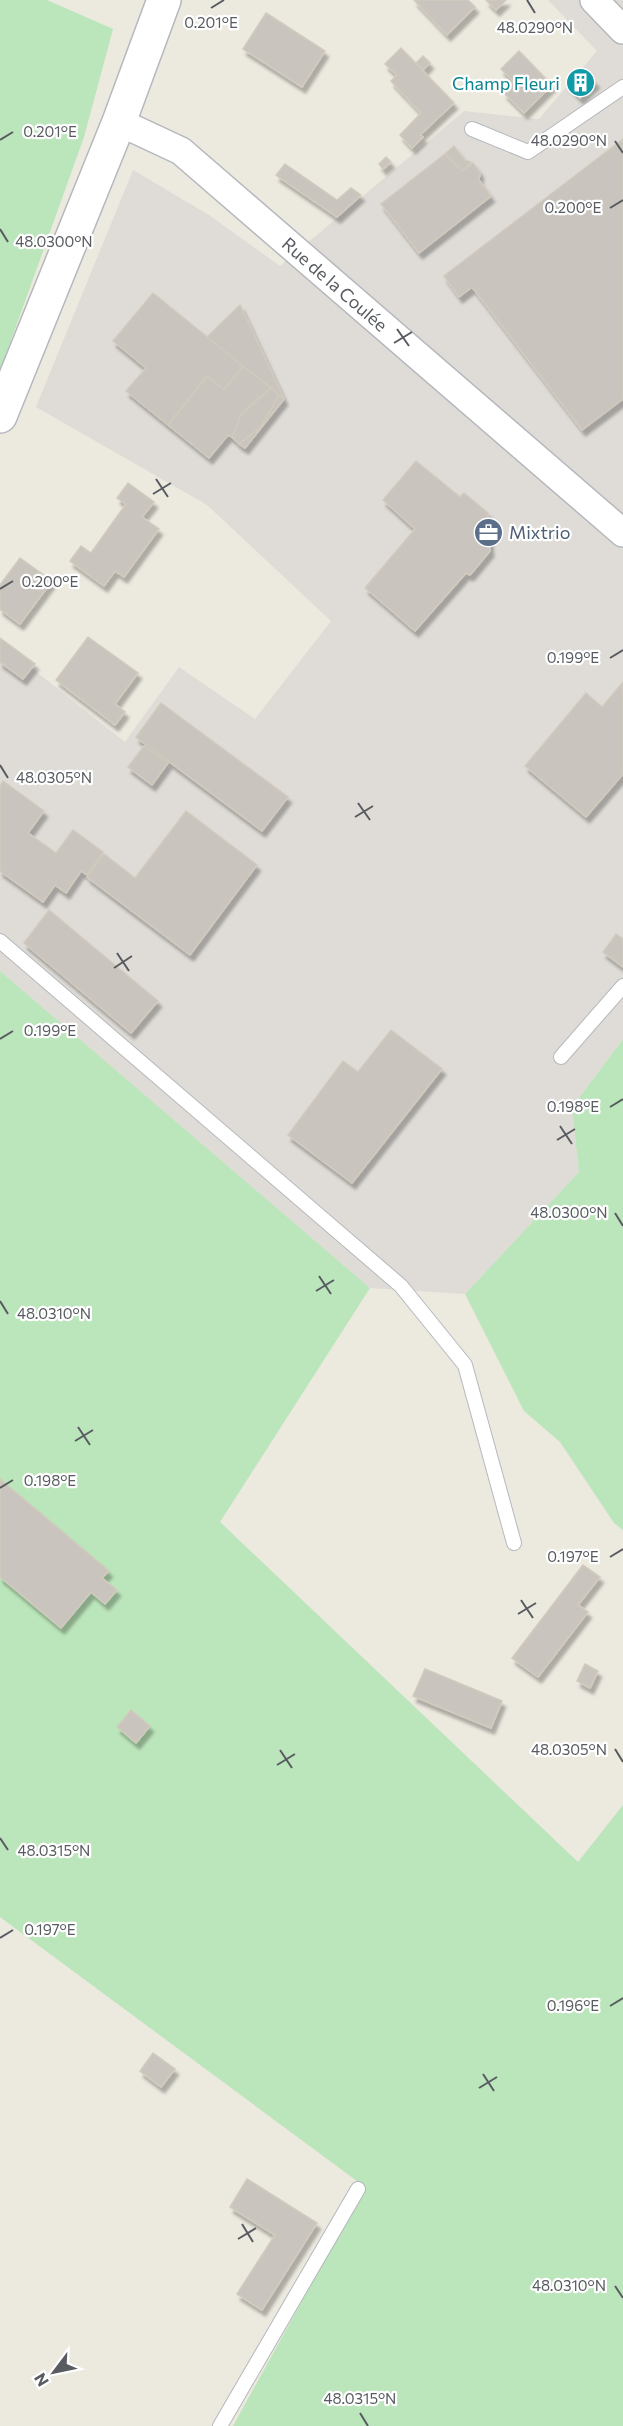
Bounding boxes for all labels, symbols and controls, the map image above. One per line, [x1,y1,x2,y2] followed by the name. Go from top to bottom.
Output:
[184,13,238,31] text: 0.201°E
[497,18,573,36] text: 48.0290°N
[565,67,597,99] building icon: Champ Fleuri
[452,72,560,94] place label: Champ Fleuri
[23,122,77,140] text: 0.201°E
[531,131,607,149] text: 48.0290°N
[545,198,602,216] text: 0.200°E
[15,232,93,250] text: 48.0300°N
[278,232,392,336] street label: Rue de la Coulée
[472,516,504,548] office icon: Mixtrio
[509,521,570,543] place label: Mixtrio
[22,572,79,590] text: 0.200°E
[547,648,599,666] text: 0.199°E
[16,768,92,786] text: 48.0305°N
[24,1021,76,1039] text: 0.199°E
[547,1097,599,1115] text: 0.198°E
[530,1203,608,1221] text: 48.0300°N
[17,1304,91,1322] text: 48.0310°N
[24,1471,76,1489] text: 0.198°E
[547,1547,599,1565] text: 0.197°E
[531,1740,607,1758] text: 48.0305°N
[18,1841,90,1859] text: 48.0315°N
[24,1920,76,1938] text: 0.197°E
[547,1996,599,2014] text: 0.196°E
[532,2276,606,2294] text: 48.0310°N
[24,2342,84,2402] north arrow
[30,2370,52,2390] text: N
[324,2389,396,2407] text: 48.0315°N

